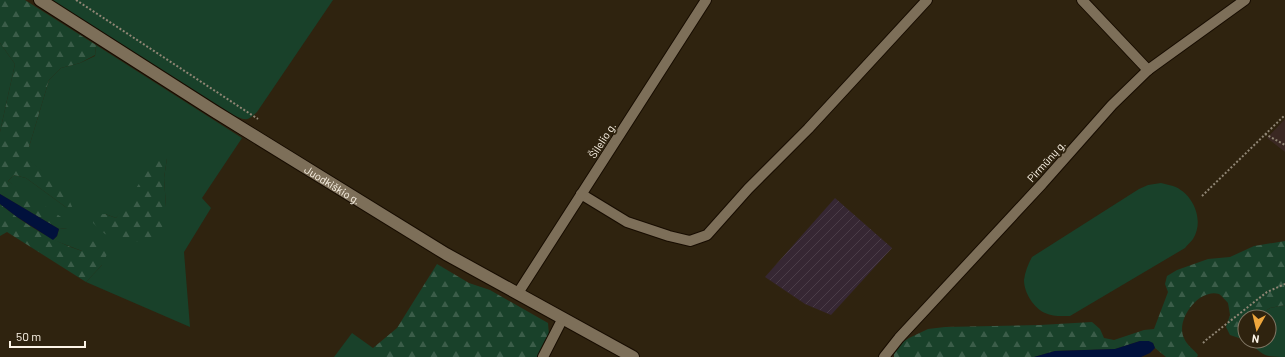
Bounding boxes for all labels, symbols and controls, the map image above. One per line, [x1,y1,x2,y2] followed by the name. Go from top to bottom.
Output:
[586,120,618,160] street label: Šilelio g.
[1024,138,1068,184] street label: Pirmūnų g.
[302,162,363,206] street label: Juodkiškio g.
[1237,309,1277,349] north arrow
[10,323,85,349] scale bar
[16,329,41,343] text: 50 m
[1251,332,1260,346] text: N

